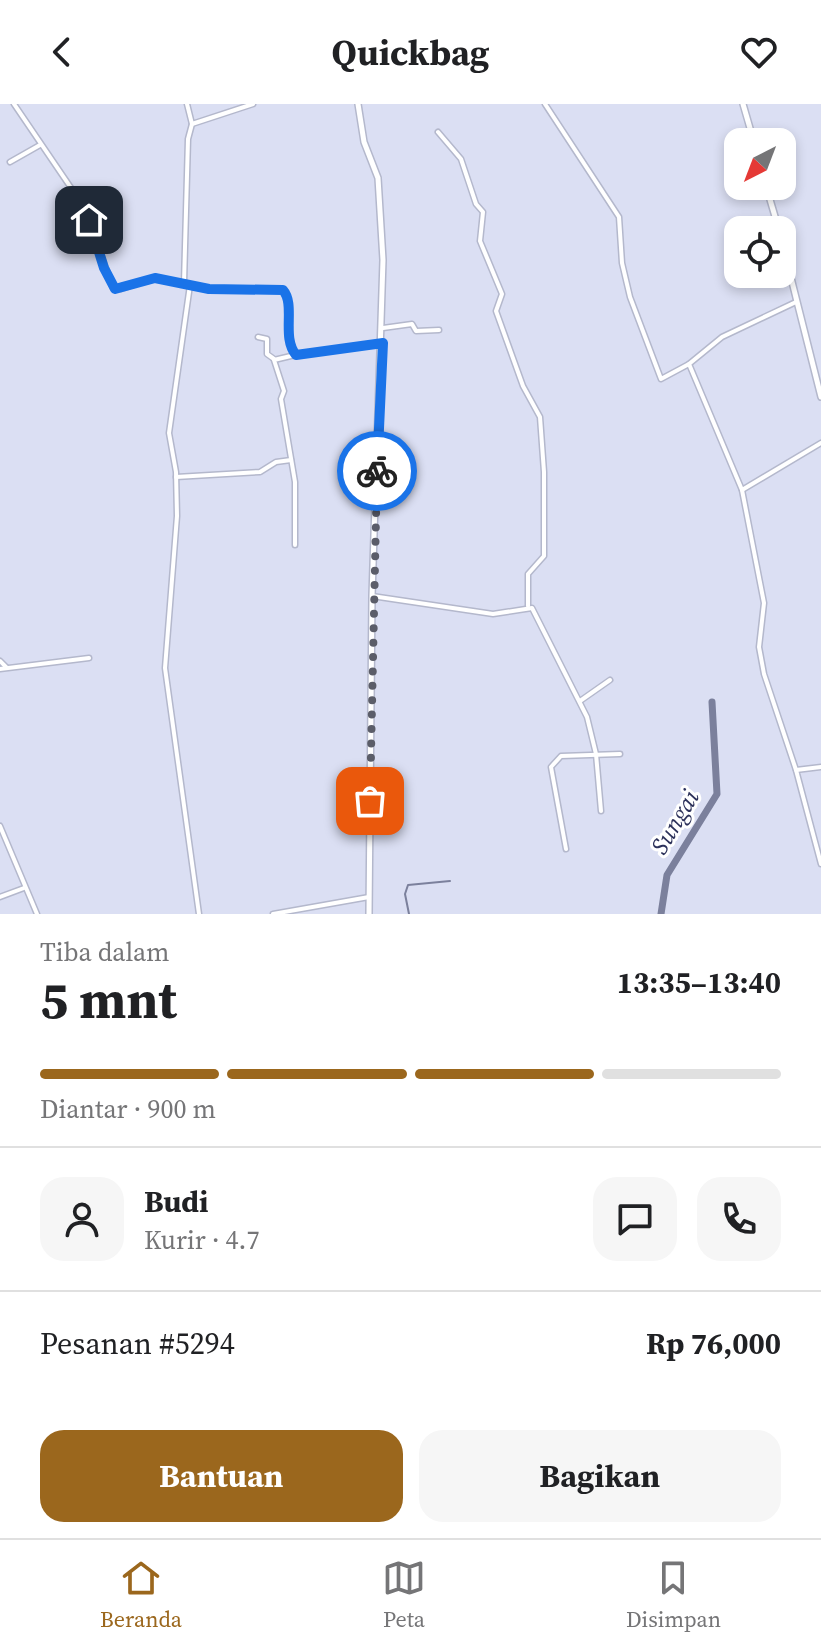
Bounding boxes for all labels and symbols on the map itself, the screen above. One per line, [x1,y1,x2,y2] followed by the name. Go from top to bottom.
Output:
[724,128,796,200] north arrow
[55,186,123,254] pin
[337,431,417,511] courier
[336,767,404,835] pin
[642,783,707,860] water label: Sungai

